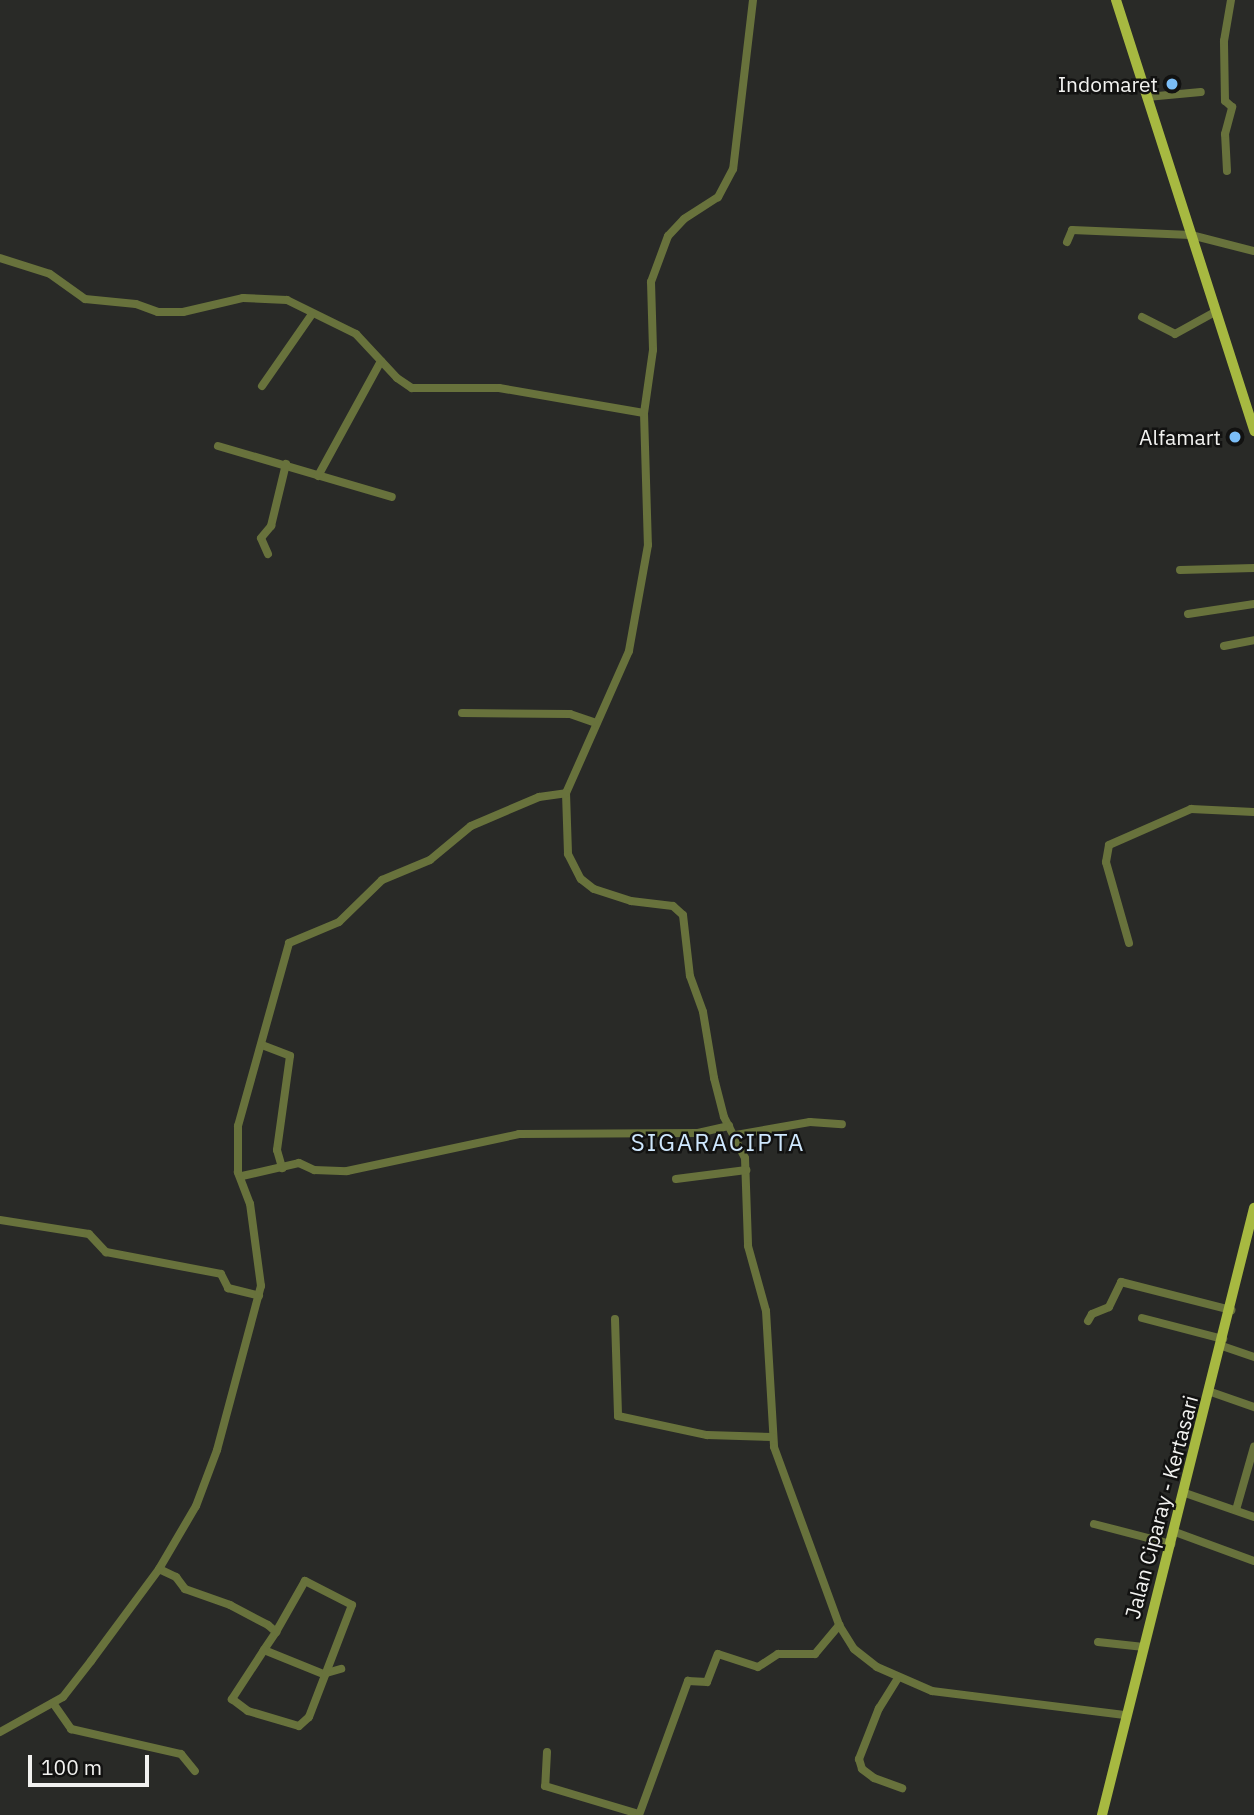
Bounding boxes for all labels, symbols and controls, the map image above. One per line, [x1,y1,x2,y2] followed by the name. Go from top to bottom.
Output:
[1058,71,1158,97] place label: Indomaret
[1164,76,1180,92] marker: Indomaret
[1139,424,1221,450] place label: Alfamart
[1227,429,1243,445] marker: Alfamart
[632,1129,804,1157] district label: SIGARACIPTA
[1119,1393,1203,1621] street label: Jalan Ciparay - Kertasari
[32,1742,152,1786] scale bar
[41,1753,102,1781] text: 100 m

